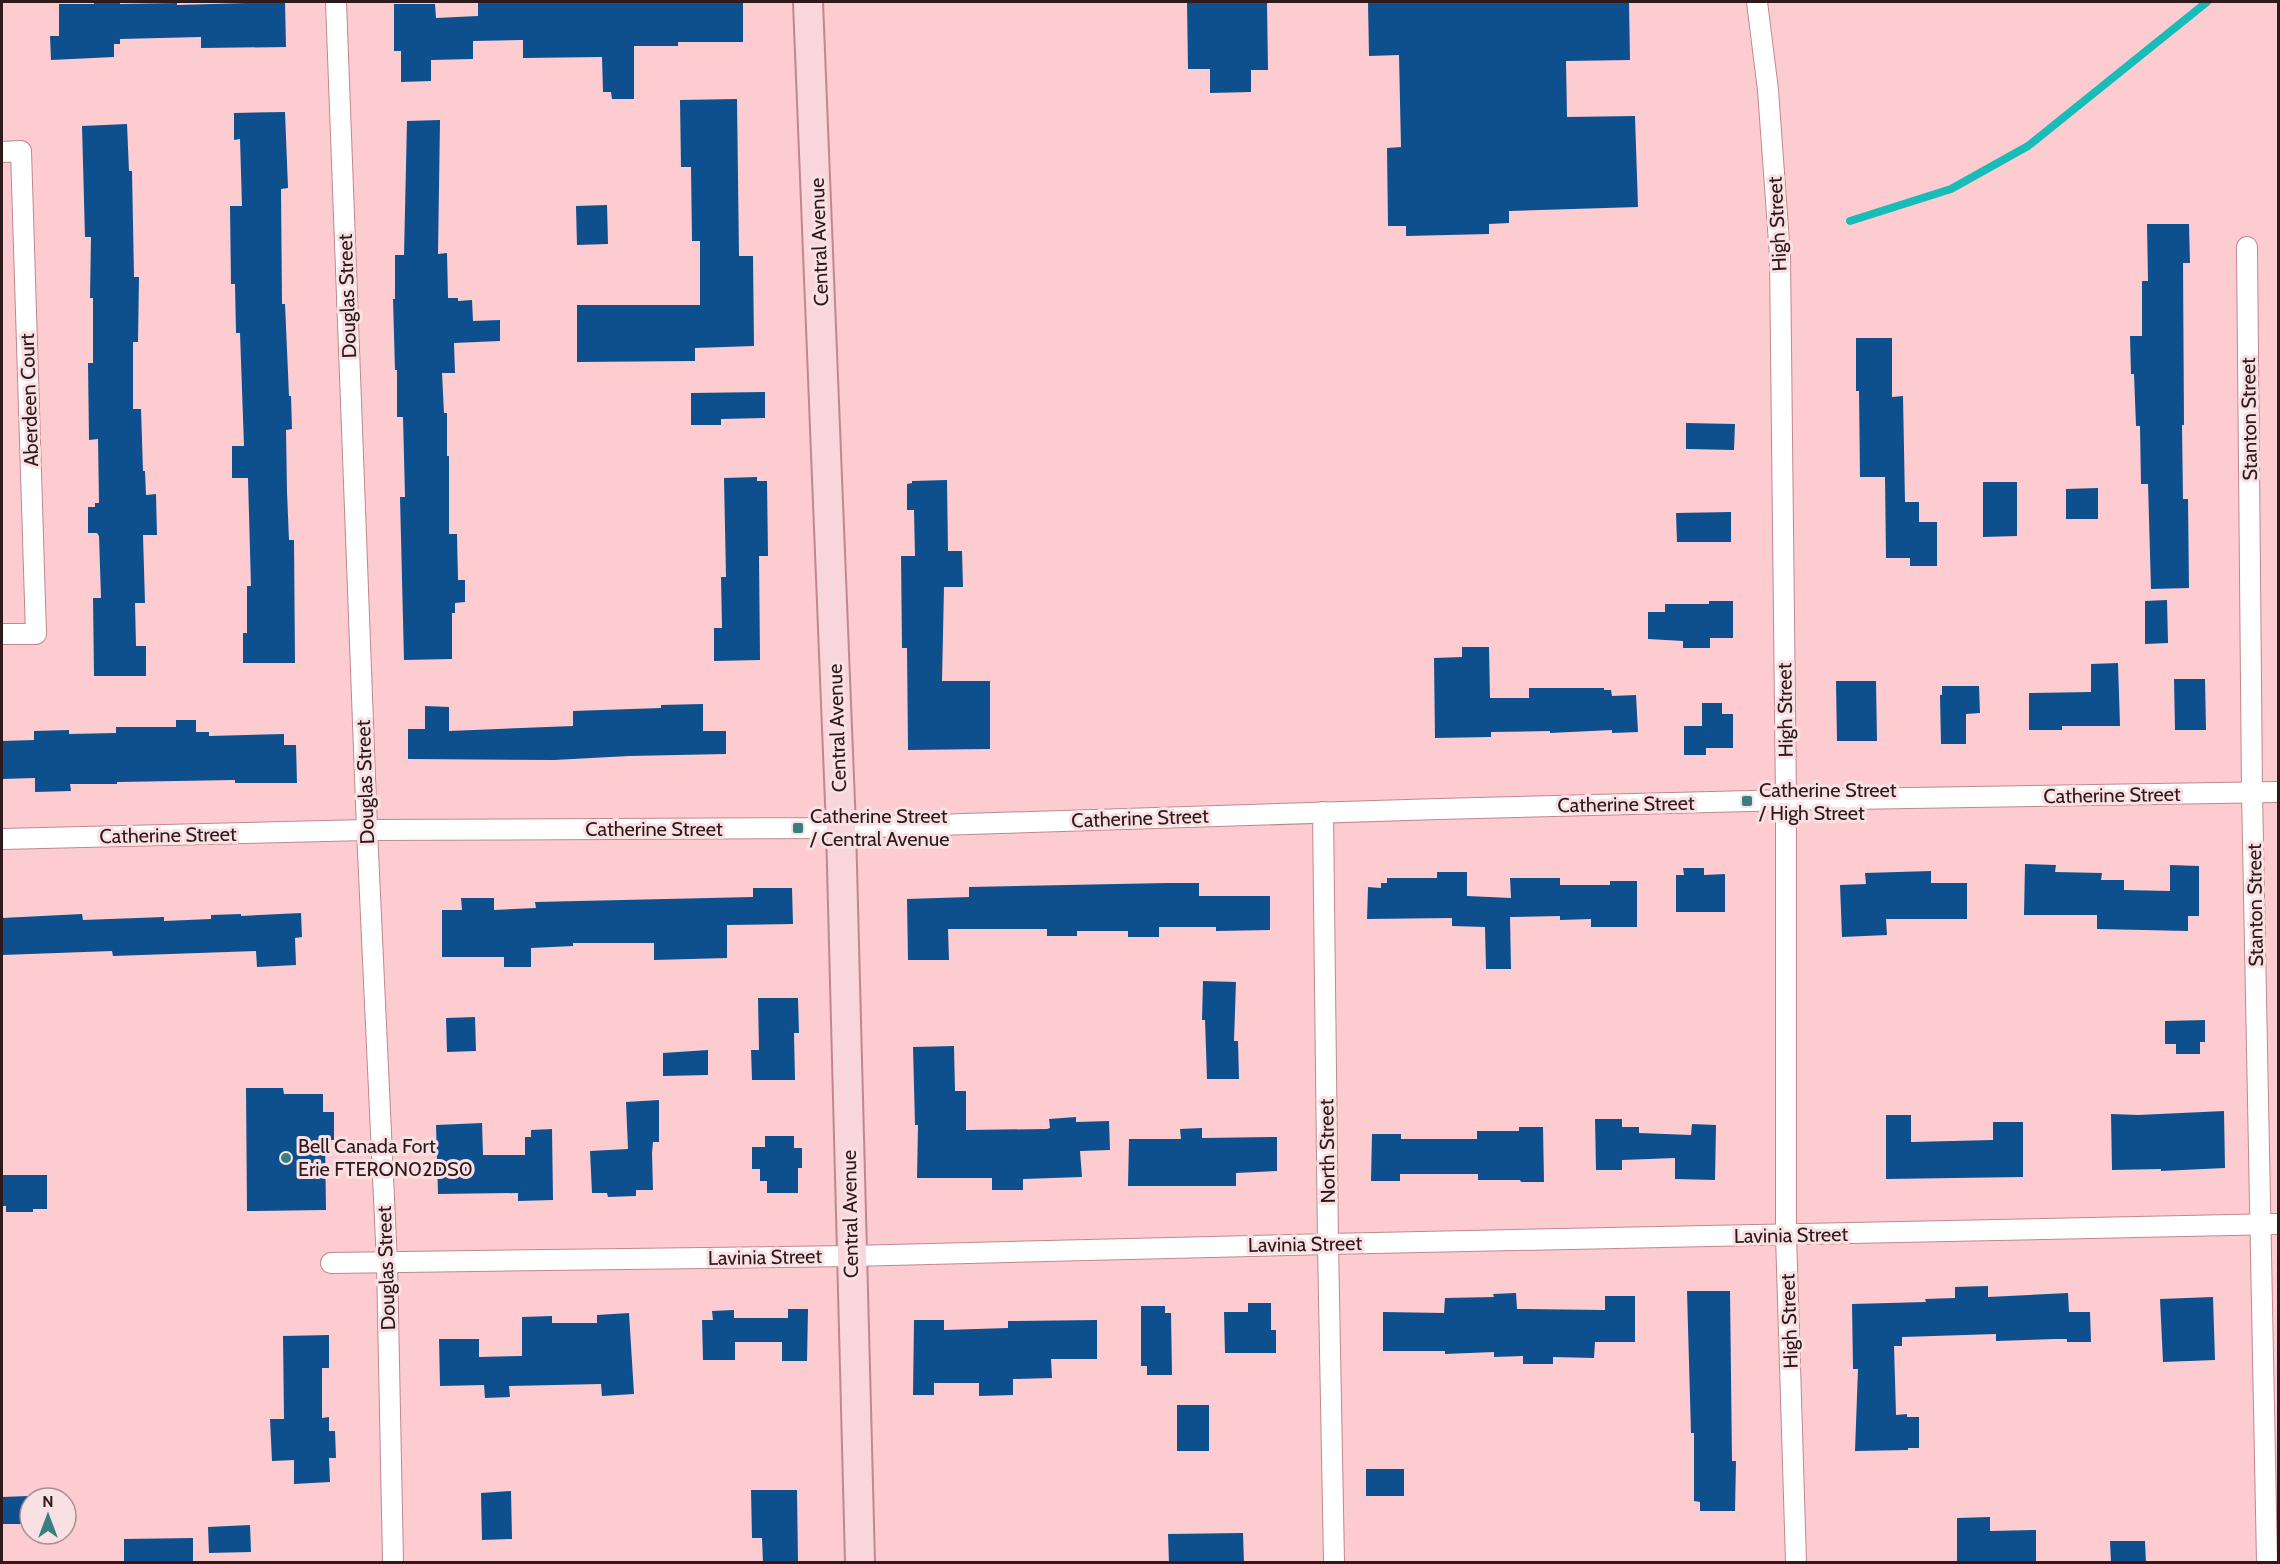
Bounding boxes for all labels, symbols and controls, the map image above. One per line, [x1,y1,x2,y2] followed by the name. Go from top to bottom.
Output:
[1763,176,1791,272] street label: High Street
[805,177,833,307] street label: Central Avenue
[333,233,361,359] street label: Douglas Street
[15,333,43,467] street label: Aberdeen Court
[2236,357,2262,481] street label: Stanton Street
[1772,662,1798,758] street label: High Street
[823,663,851,793] street label: Central Avenue
[351,719,379,845] street label: Douglas Street
[1758,778,1897,825] place label: Catherine Street / High Street
[2043,782,2181,808] street label: Catherine Street
[1557,791,1695,817] street label: Catherine Street
[1740,794,1754,808] marker: Catherine Street / High Street
[809,804,949,851] place label: Catherine Street / Central Avenue
[1071,804,1209,832] street label: Catherine Street
[585,817,723,841] street label: Catherine Street
[791,821,805,835] marker: Catherine Street / Central Avenue
[99,822,237,848] street label: Catherine Street
[2242,843,2268,967] street label: Stanton Street
[1314,1098,1340,1204] street label: North Street
[298,1134,473,1181] place label: Bell Canada Fort Erie FTERON02DS0
[837,1150,863,1278] street label: Central Avenue
[279,1151,293,1165] marker: Bell Canada Fort Erie FTERON02DS0
[372,1205,400,1331] street label: Douglas Street
[1734,1222,1849,1248] street label: Lavinia Street
[1248,1231,1363,1257] street label: Lavinia Street
[708,1244,823,1270] street label: Lavinia Street
[1775,1273,1803,1369] street label: High Street
[18,1486,78,1546] north arrow
[42,1492,54,1511] text: N

